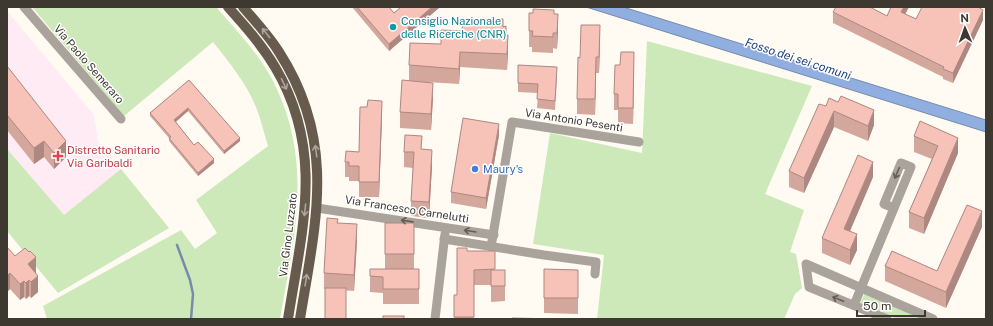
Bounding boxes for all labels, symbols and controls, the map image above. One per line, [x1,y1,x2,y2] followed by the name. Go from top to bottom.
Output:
[945,8,985,48] north arrow
[960,12,969,24] text: N
[401,15,506,40] place label: Consiglio Nazionale delle Ricerche (CNR)
[52,22,126,106] street label: Via Paolo Semeraro
[388,22,398,32] marker: Consiglio Nazionale delle Ricerche (CNR)
[261,28,270,39] one-way arrow
[743,35,853,83] water label: Fosso dei sei comuni
[281,77,288,89] one-way arrow
[524,106,624,134] street label: Via Antonio Pesenti
[67,144,160,169] place label: Distretto Sanitario Via Garibaldi
[312,145,320,158] one-way arrow
[52,150,64,162] marker: Distretto Sanitario Via Garibaldi
[483,163,524,175] place label: Maury's
[470,164,480,174] marker: Maury's
[892,167,900,179] one-way arrow
[277,192,299,278] street label: Via Gino Luzzato
[344,193,470,225] street label: Via Francesco Carnelutti
[301,203,309,216] one-way arrow
[401,217,414,225] one-way arrow
[464,227,477,235] one-way arrow
[302,274,310,287] one-way arrow
[857,292,925,318] scale bar
[832,294,844,302] one-way arrow
[863,299,891,313] text: 50 m

